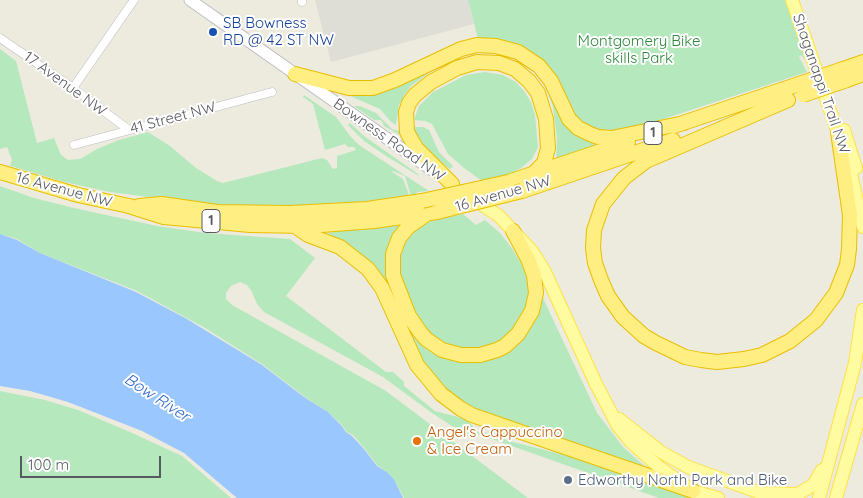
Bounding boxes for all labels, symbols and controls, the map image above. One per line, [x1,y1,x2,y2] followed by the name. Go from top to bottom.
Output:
[789,12,853,156] street label: Shaganappi Trail NW
[223,14,334,49] place label: SB Bowness RD @ 42 ST NW
[207,26,219,38] marker: SB Bowness RD @ 42 ST NW
[578,32,700,67] park label: Montgomery Bike skills Park
[20,48,110,120] street label: 17 Avenue NW
[330,95,448,185] street label: Bowness Road NW
[128,98,218,138] street label: 41 Street NW
[644,122,662,144] road number: 1
[14,169,114,211] street label: 16 Avenue NW
[453,172,553,216] street label: 16 Avenue NW
[202,210,220,232] road number: 1
[121,370,193,426] water label: Bow River
[427,423,562,458] place label: Angel's Cappuccino & Ice Cream
[411,435,423,447] marker: Angel's Cappuccino & Ice Cream
[22,446,164,478] scale bar
[28,455,69,474] text: 100 m
[578,471,787,489] place label: Edworthy North Park and Bike
[562,474,574,486] marker: Edworthy North Park and Bike

